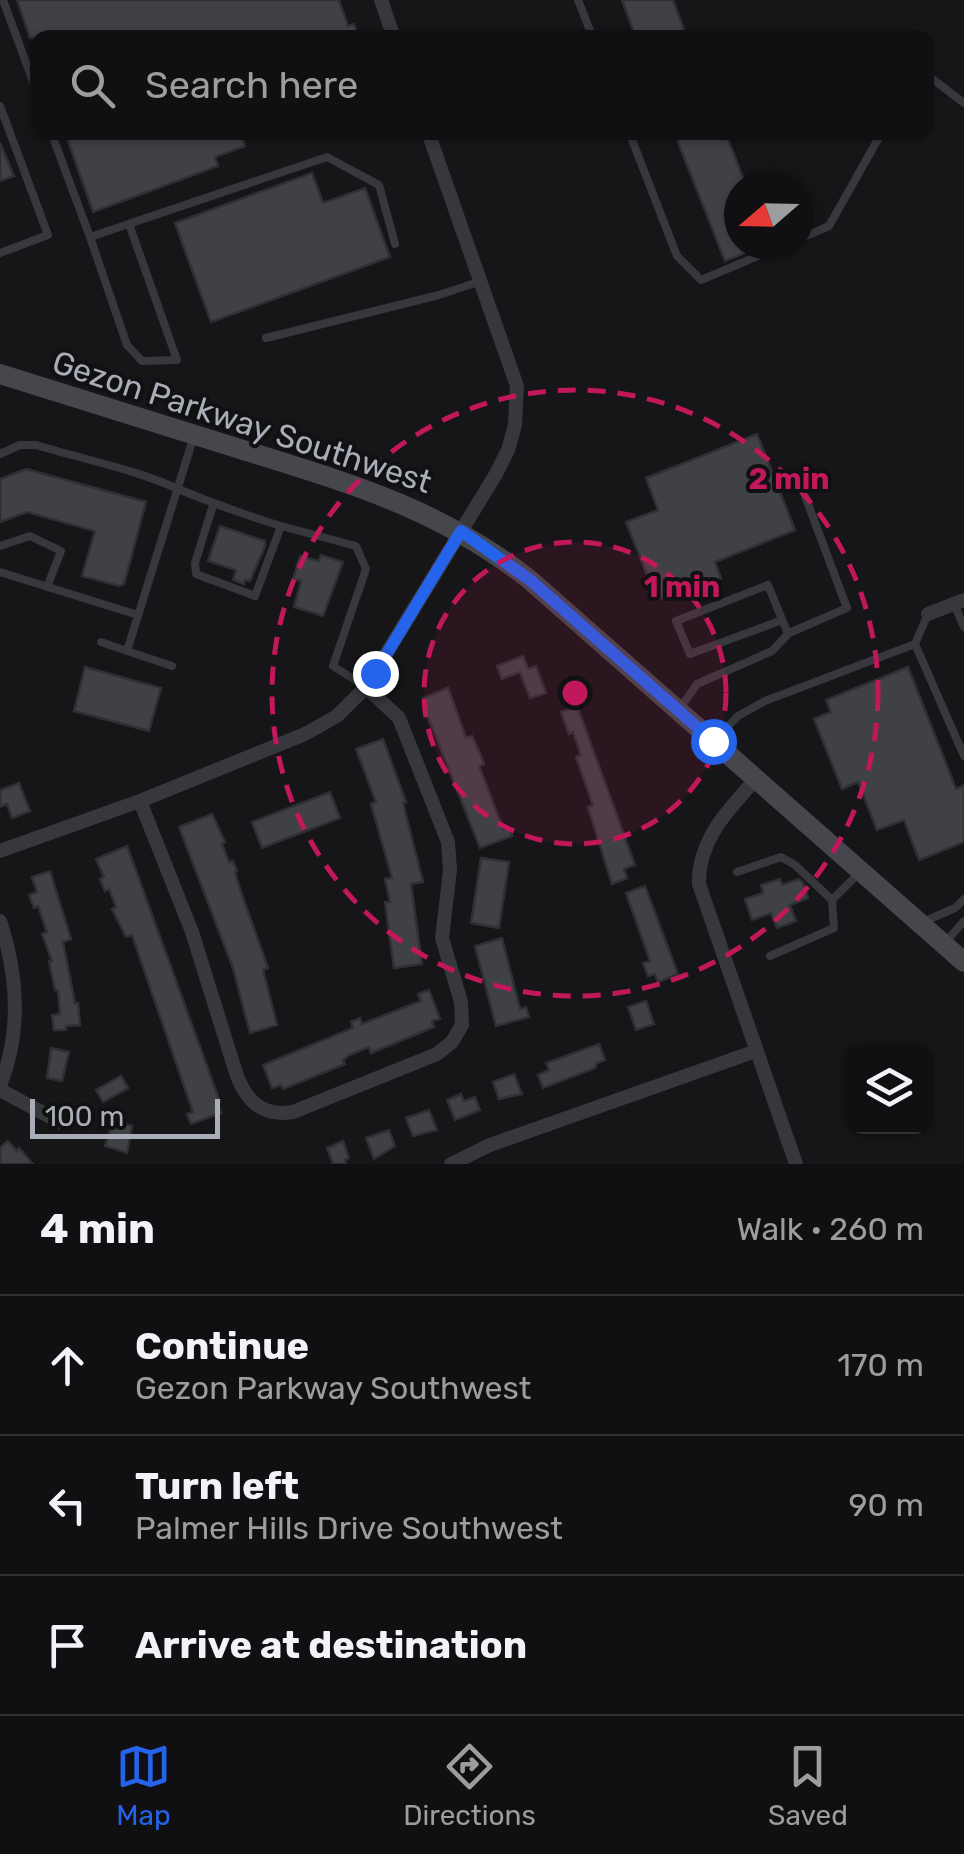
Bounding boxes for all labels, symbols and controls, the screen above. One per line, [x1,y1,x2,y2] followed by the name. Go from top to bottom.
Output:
[30,30,934,140] search box
[65,58,120,113] icon: search
[145,62,358,108] text: Search here
[724,170,814,260] north arrow
[48,343,436,501] street label: Gezon Parkway Southwest
[748,461,830,497] text: 2 min
[644,569,720,605] text: 1 min
[353,651,399,697] route end
[557,675,593,711] centre of rings
[691,719,737,765] route start
[844,1044,934,1134] map controls
[844,1044,934,1134] button: layers
[30,1094,220,1138] scale bar
[45,1100,124,1133] text: 100 m
[40,1204,155,1254] text: 4 min
[737,1210,924,1248] text: Walk · 260 m
[135,1323,309,1369] text: Continue
[40,1338,95,1393] icon: ahead
[837,1346,924,1384] text: 170 m
[135,1369,531,1407] text: Gezon Parkway Southwest
[135,1463,299,1509] text: Turn left
[40,1478,95,1533] icon: left
[848,1486,924,1524] text: 90 m
[135,1509,563,1547] text: Palmer Hills Drive Southwest
[40,1618,95,1673] icon: arrive
[135,1622,527,1668] text: Arrive at destination
[116,1739,171,1832] tab: Map
[403,1739,536,1832] tab: Directions
[768,1739,848,1832] tab: Saved

